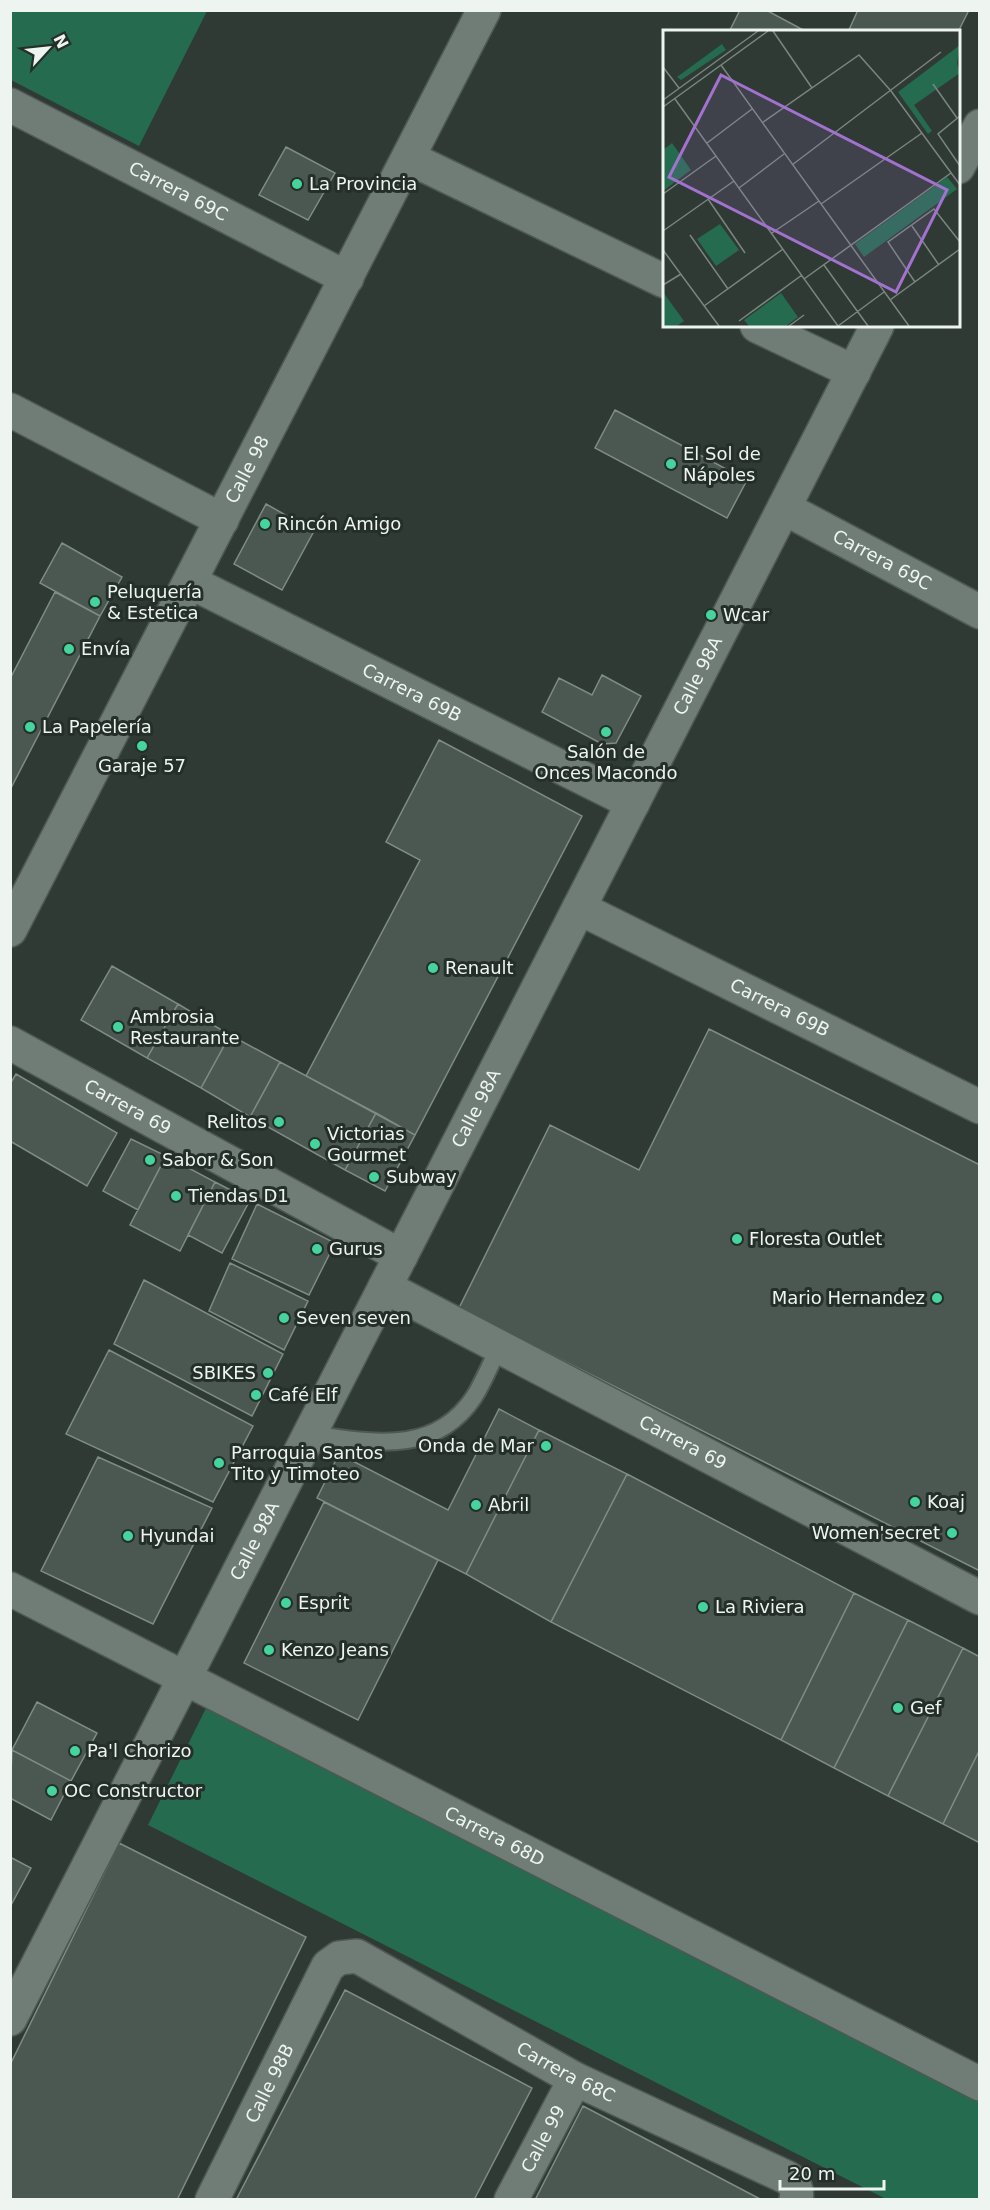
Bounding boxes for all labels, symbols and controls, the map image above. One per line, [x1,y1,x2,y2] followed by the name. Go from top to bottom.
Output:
[18,18,78,78] north arrow
[663,30,960,327] inset map
[49,31,72,52] text: N
[125,157,231,225] street label: Carrera 69C
[309,173,417,194] place label: La Provincia
[290,177,304,191] marker: La Provincia
[221,432,273,507] street label: Calle 98
[683,443,761,485] place label: El Sol de Nápoles
[664,457,678,471] marker: El Sol de Nápoles
[277,513,401,534] place label: Rincón Amigo
[258,517,272,531] marker: Rincón Amigo
[829,525,935,594] street label: Carrera 69C
[107,581,202,623] place label: Peluquería & Estetica
[88,595,102,609] marker: Peluquería & Estetica
[723,604,770,625] place label: Wcar
[704,608,718,622] marker: Wcar
[669,632,727,719] street label: Calle 98A
[81,638,130,659] place label: Envía
[62,642,76,656] marker: Envía
[359,659,465,726] street label: Carrera 69B
[42,716,152,737] place label: La Papelería
[23,720,37,734] marker: La Papelería
[599,725,613,739] marker: Salón de Onces Macondo
[135,739,149,753] marker: Garaje 57
[535,741,677,783] place label: Salón de Onces Macondo
[98,755,186,776] place label: Garaje 57
[445,957,514,978] place label: Renault
[426,961,440,975] marker: Renault
[727,974,833,1041] street label: Carrera 69B
[130,1006,240,1048] place label: Ambrosia Restaurante
[111,1020,125,1034] marker: Ambrosia Restaurante
[447,1065,505,1151] street label: Calle 98A
[81,1075,175,1139] street label: Carrera 69
[207,1111,267,1132] place label: Relitos
[272,1115,286,1129] marker: Relitos
[327,1123,406,1165] place label: Victorias Gourmet
[308,1137,322,1151] marker: Victorias Gourmet
[162,1149,274,1170] place label: Sabor & Son
[143,1153,157,1167] marker: Sabor & Son
[386,1166,457,1187] place label: Subway
[367,1170,381,1184] marker: Subway
[187,1185,289,1206] place label: Tiendas D1
[169,1189,183,1203] marker: Tiendas D1
[749,1228,882,1249] place label: Floresta Outlet
[730,1232,744,1246] marker: Floresta Outlet
[329,1238,383,1259] place label: Gurus
[310,1242,324,1256] marker: Gurus
[772,1287,925,1308] place label: Mario Hernandez
[930,1291,944,1305] marker: Mario Hernandez
[296,1307,411,1328] place label: Seven seven
[277,1311,291,1325] marker: Seven seven
[192,1362,256,1383] place label: SBIKES
[261,1366,275,1380] marker: SBIKES
[268,1384,338,1405] place label: Café Elf
[249,1388,263,1402] marker: Café Elf
[636,1411,730,1474] street label: Carrera 69
[418,1435,535,1456] place label: Onda de Mar
[539,1439,553,1453] marker: Onda de Mar
[230,1442,383,1484] place label: Parroquia Santos Tito y Timoteo
[212,1456,226,1470] marker: Parroquia Santos Tito y Timoteo
[927,1491,965,1512] place label: Koaj
[488,1494,529,1515] place label: Abril
[908,1495,922,1509] marker: Koaj
[225,1497,284,1584] street label: Calle 98A
[469,1498,483,1512] marker: Abril
[812,1522,940,1543] place label: Women'secret
[140,1525,214,1546] place label: Hyundai
[945,1526,959,1540] marker: Women'secret
[121,1529,135,1543] marker: Hyundai
[298,1592,350,1613] place label: Esprit
[279,1596,293,1610] marker: Esprit
[715,1596,804,1617] place label: La Riviera
[696,1600,710,1614] marker: La Riviera
[281,1639,389,1660] place label: Kenzo Jeans
[262,1643,276,1657] marker: Kenzo Jeans
[910,1697,942,1718] place label: Gef
[891,1701,905,1715] marker: Gef
[87,1740,192,1761] place label: Pa'l Chorizo
[68,1744,82,1758] marker: Pa'l Chorizo
[64,1780,203,1801] place label: OC Constructor
[45,1784,59,1798] marker: OC Constructor
[441,1802,548,1870] street label: Carrera 68D
[513,2037,619,2106] street label: Carrera 68C
[241,2040,298,2126] street label: Calle 98B
[516,2101,569,2176] street label: Calle 99
[780,2153,884,2191] scale bar
[789,2163,835,2184] text: 20 m

